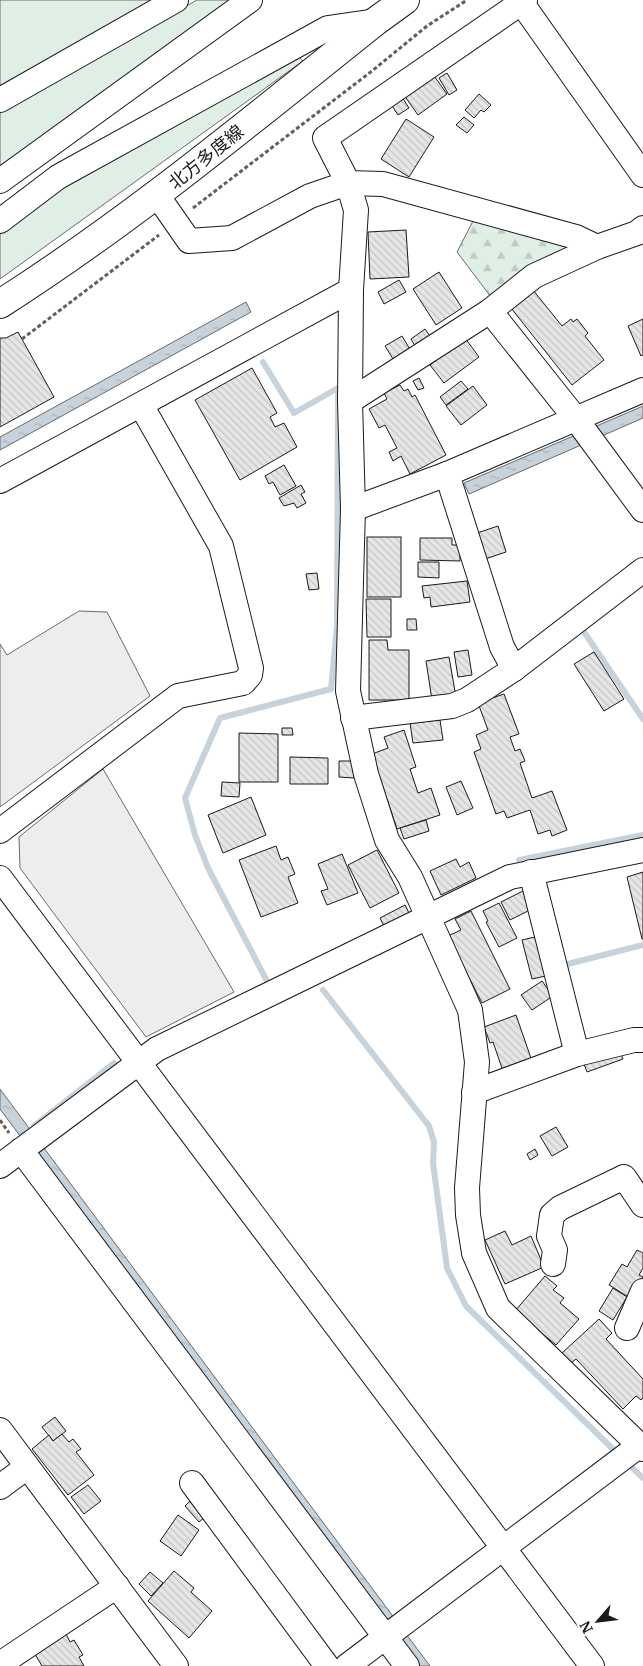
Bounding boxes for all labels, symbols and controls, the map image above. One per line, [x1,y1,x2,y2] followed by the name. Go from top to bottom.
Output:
[164,120,248,194] street label: 北方多度線
[573,1596,623,1646] north arrow
[576,1618,597,1636] text: N

